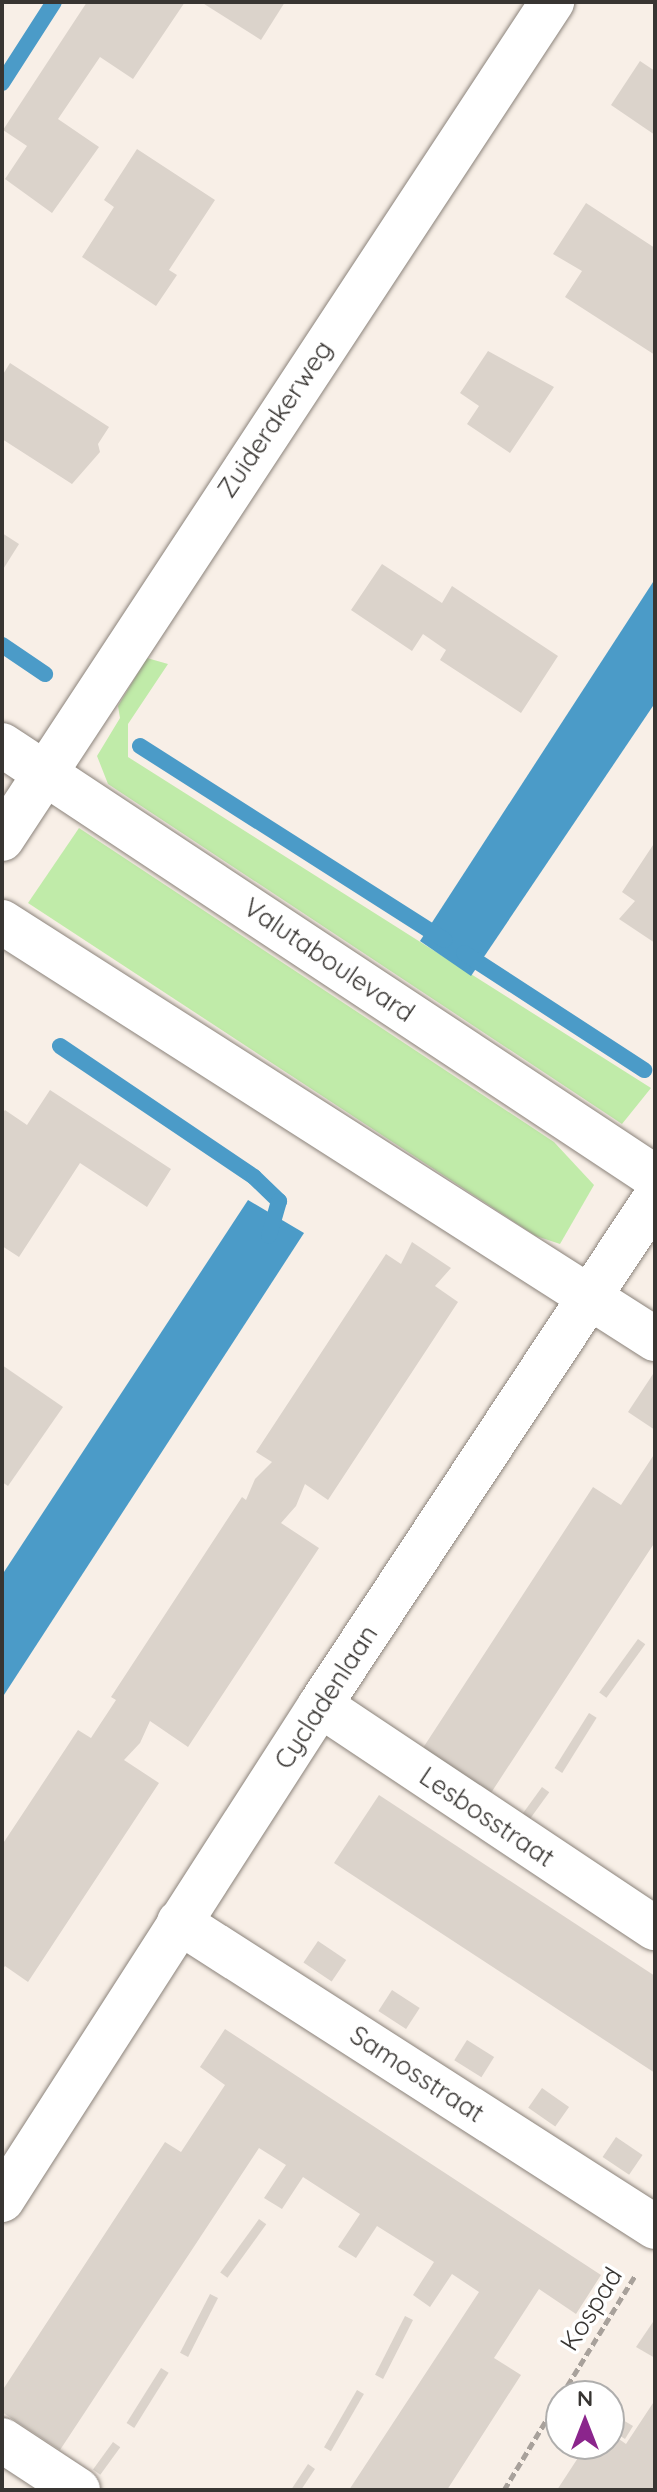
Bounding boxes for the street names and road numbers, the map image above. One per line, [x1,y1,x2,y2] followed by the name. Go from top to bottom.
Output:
[211,335,339,503] street label: Zuiderakerweg
[238,891,420,1029] street label: Valutaboulevard
[268,1619,384,1775] street label: Cycladenlaan
[414,1761,560,1873] street label: Lesbosstraat
[344,2019,490,2129] street label: Samosstraat
[553,2262,629,2356] street label: Kospad

